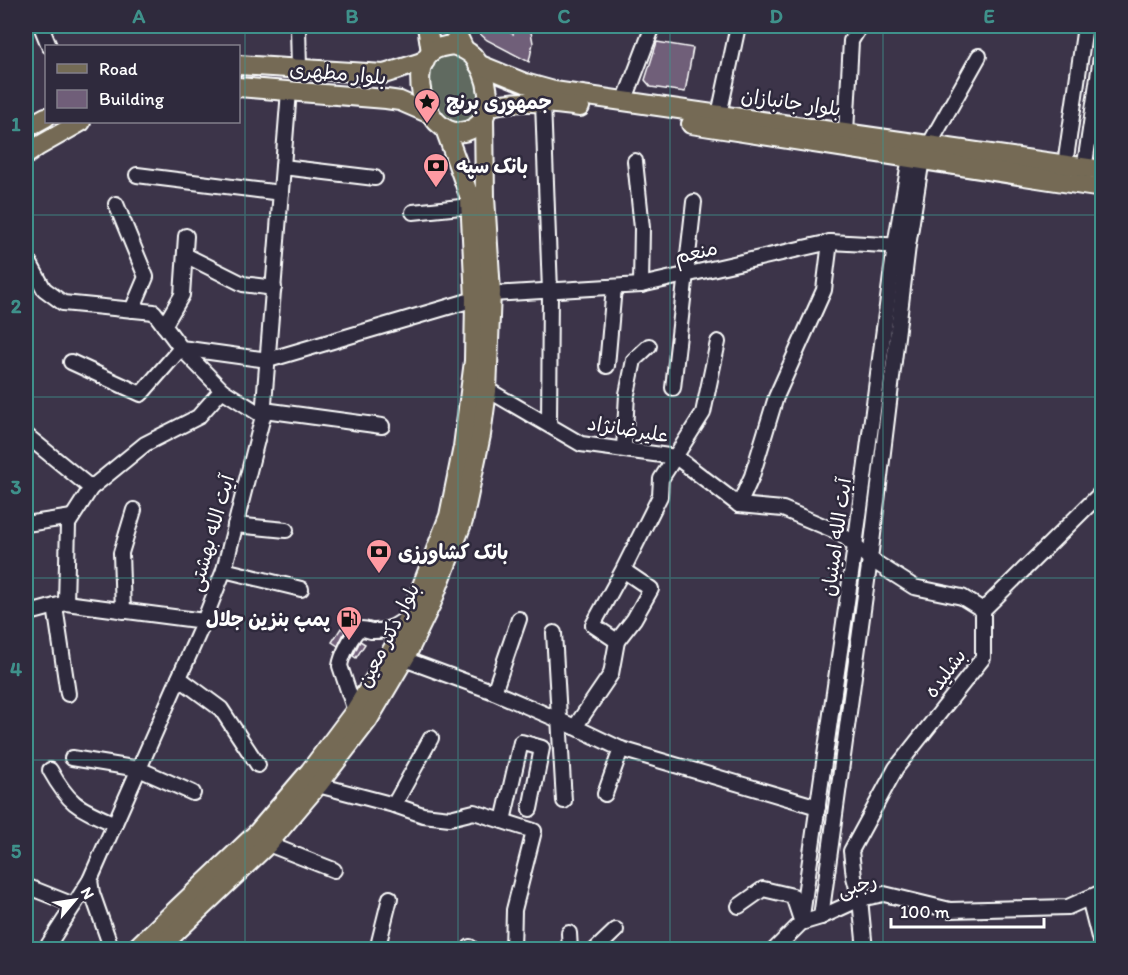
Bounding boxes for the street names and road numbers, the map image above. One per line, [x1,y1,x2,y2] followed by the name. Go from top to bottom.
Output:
[289,57,387,89] street label: بلوار مطهری
[740,83,842,121] street label: بلوار جانبازان
[672,235,721,272] street label: منعم
[586,411,670,447] street label: علیرضانژاد
[183,471,240,594] street label: آیت الله بهشتی
[816,475,856,598] street label: آیت الله امینیان
[351,579,425,691] street label: بلوار دکتر معین
[919,644,971,702] street label: بشلیده
[834,868,880,903] street label: رجبی

